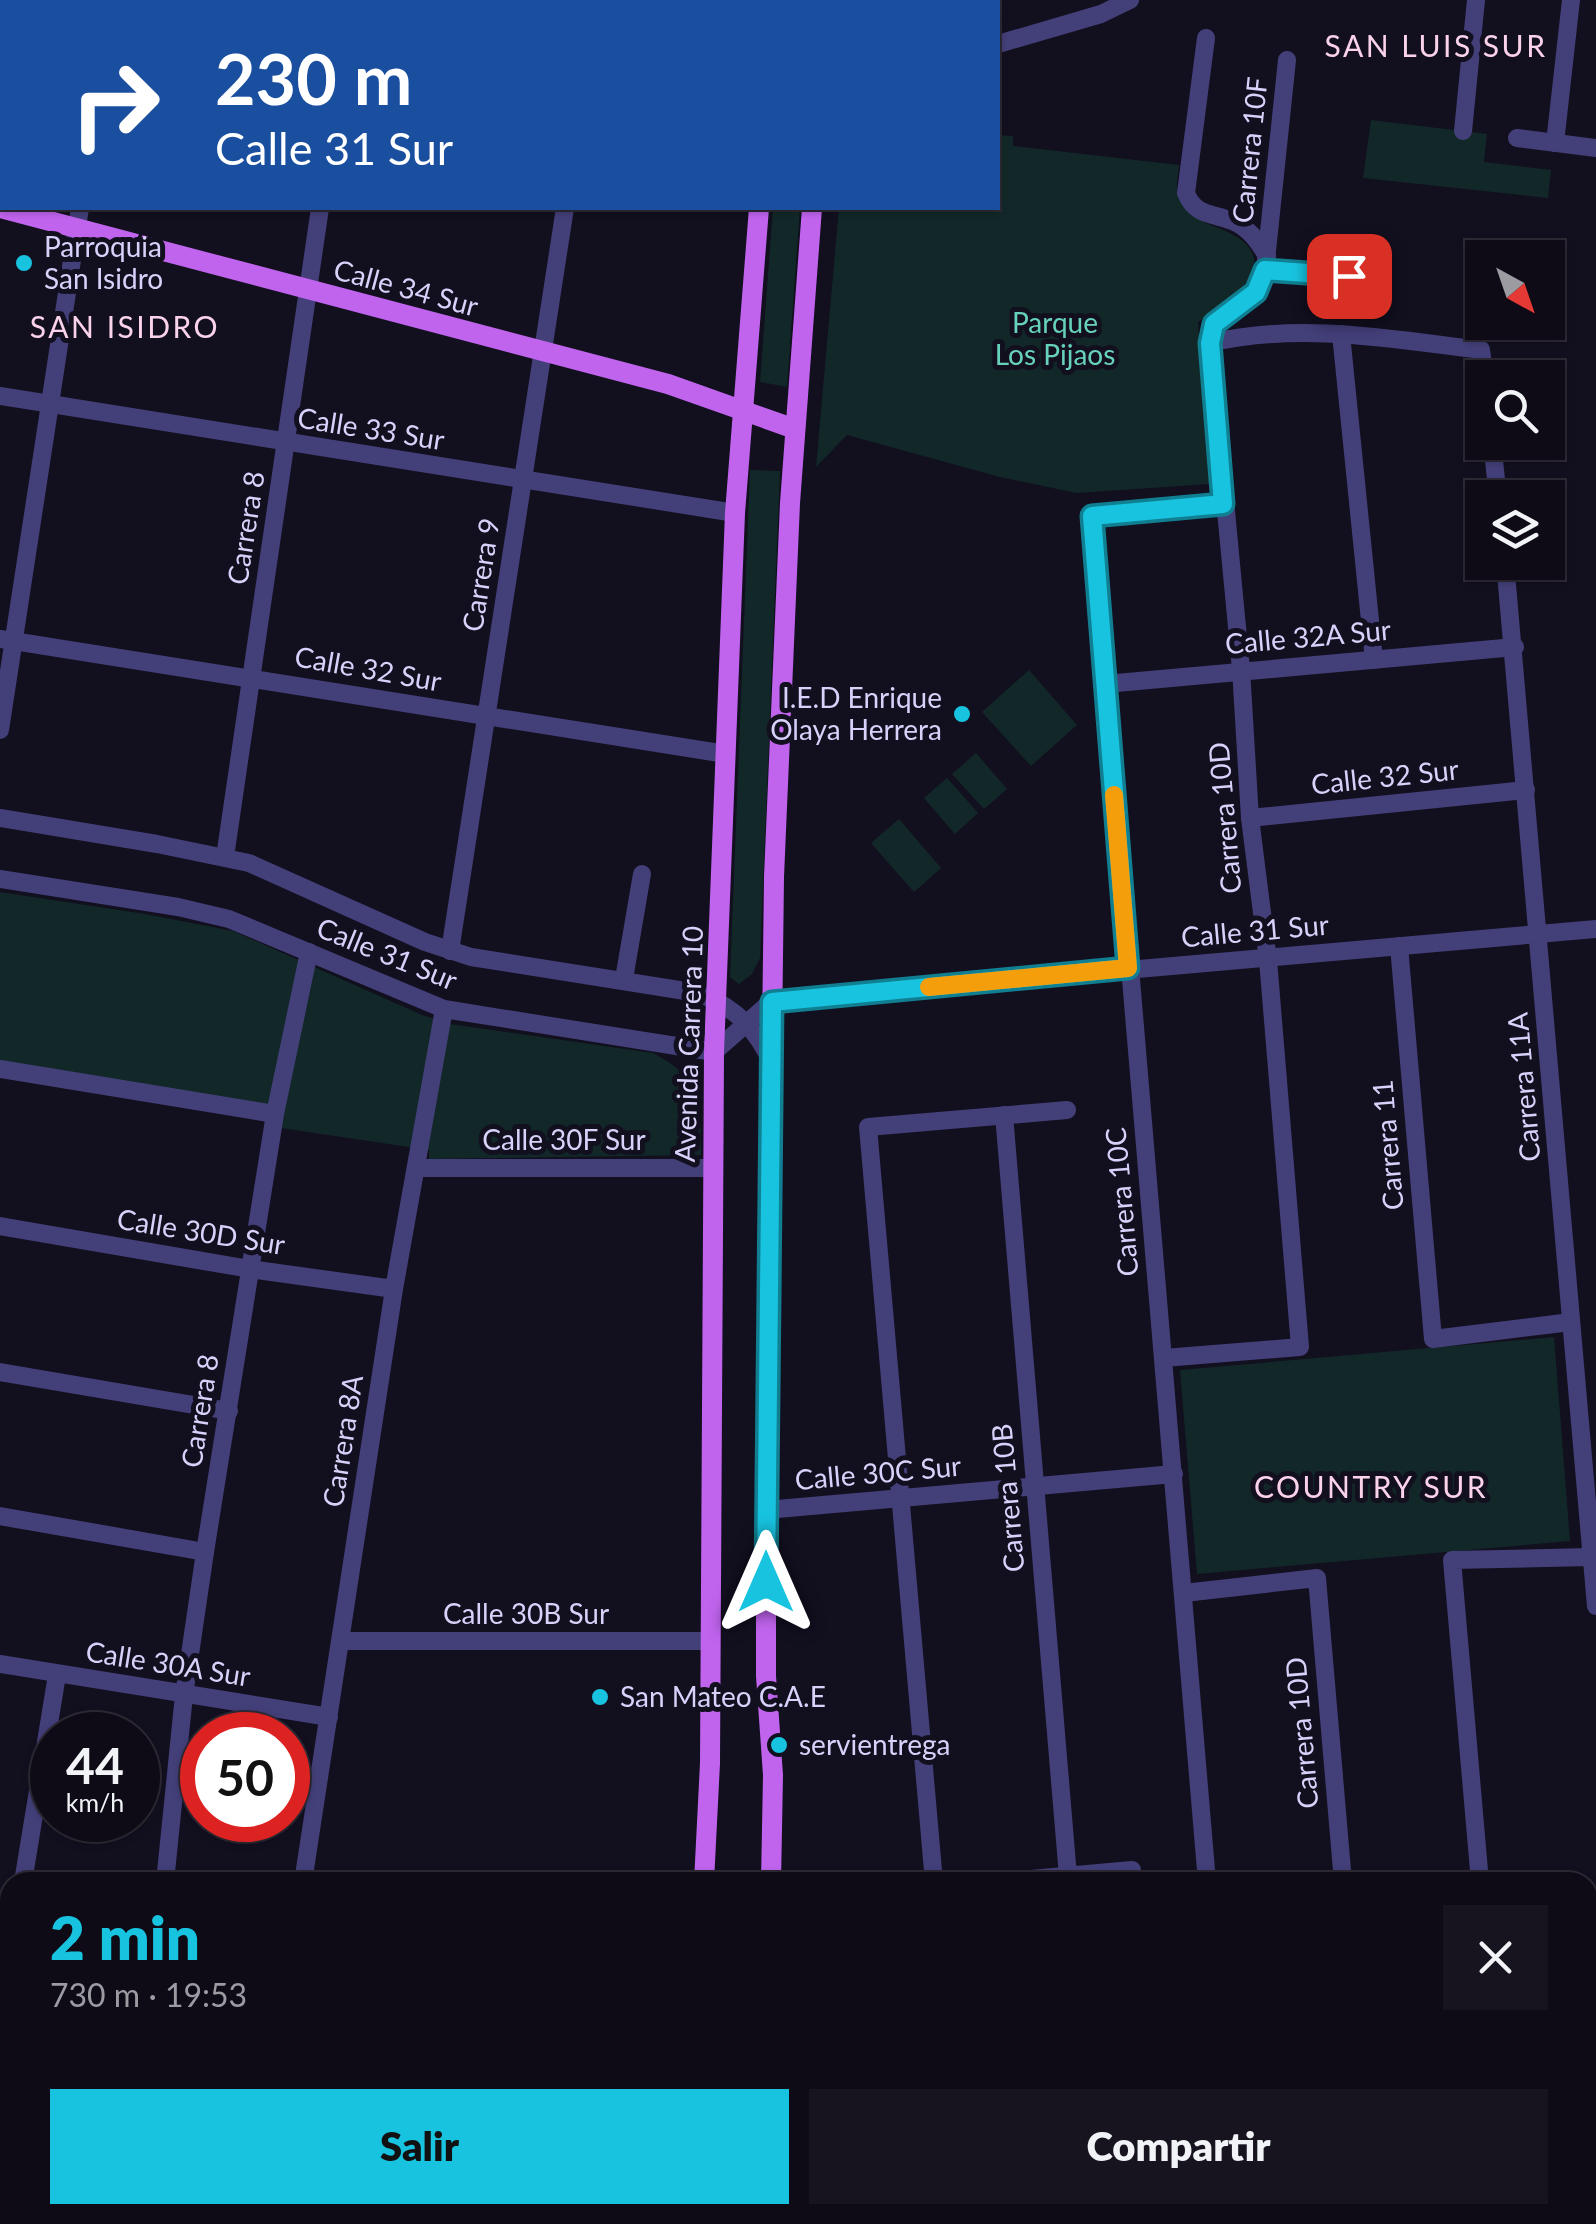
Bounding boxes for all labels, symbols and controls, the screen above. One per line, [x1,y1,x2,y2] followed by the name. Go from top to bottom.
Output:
[1325,27,1547,63] district label: SAN LUIS SUR
[215,36,412,120] text: 230 m
[50,40,180,170] icon: right
[1224,75,1274,225] street label: Carrera 10F
[215,121,453,175] text: Calle 31 Sur
[44,229,163,295] place label: Parroquia San Isidro
[1307,234,1392,319] pin
[1465,240,1565,340] north arrow
[1465,240,1565,580] map controls
[1322,249,1377,304] icon: arrive
[330,251,482,323] street label: Calle 34 Sur
[13,252,35,274] marker: Parroquia San Isidro
[995,305,1115,371] park label: Parque Los Pijaos
[30,308,220,344] district label: SAN ISIDRO
[1465,360,1565,460] button: search
[295,400,447,456] street label: Calle 33 Sur
[219,469,271,587] street label: Carrera 8
[1465,480,1565,580] button: layers
[454,516,506,634] street label: Carrera 9
[1224,612,1392,660] street label: Calle 32A Sur
[292,638,444,698] street label: Calle 32 Sur
[770,680,942,746] place label: I.E.D Enrique Olaya Herrera
[951,703,973,725] marker: I.E.D Enrique Olaya Herrera
[1200,741,1248,895] street label: Carrera 10D
[1309,751,1460,801] street label: Calle 32 Sur
[1180,907,1330,953] street label: Calle 31 Sur
[312,910,462,997] street label: Calle 31 Sur
[667,925,709,1163] street label: Avenida Carrera 10
[1500,1011,1546,1163] street label: Carrera 11A
[1364,1078,1410,1212] street label: Carrera 11
[482,1122,646,1156] street label: Calle 30F Sur
[1098,1126,1144,1278] street label: Carrera 10C
[115,1201,287,1261] street label: Calle 30D Sur
[173,1352,225,1470] street label: Carrera 8
[315,1372,369,1509] street label: Carrera 8A
[984,1422,1030,1574] street label: Carrera 10B
[793,1448,963,1496] street label: Calle 30C Sur
[1254,1468,1488,1504] district label: COUNTRY SUR
[714,1530,818,1634] position arrow
[443,1596,609,1630] street label: Calle 30B Sur
[83,1633,253,1693] street label: Calle 30A Sur
[1277,1656,1325,1810] street label: Carrera 10D
[620,1679,826,1713] place label: San Mateo C.A.E
[589,1686,611,1708] marker: San Mateo C.A.E
[180,1712,310,1842] speed limit sign: 50
[799,1727,950,1761] place label: servientrega
[768,1734,790,1756] marker: servientrega
[66,1735,124,1795] text: 44
[66,1787,124,1817] text: km/h
[50,1901,200,1973] text: 2 min
[1443,1905,1548,2010] button: close
[50,1975,247,2014] text: 730 m · 19:53
[50,2089,789,2204] button: Salir
[809,2089,1548,2204] button: Compartir

